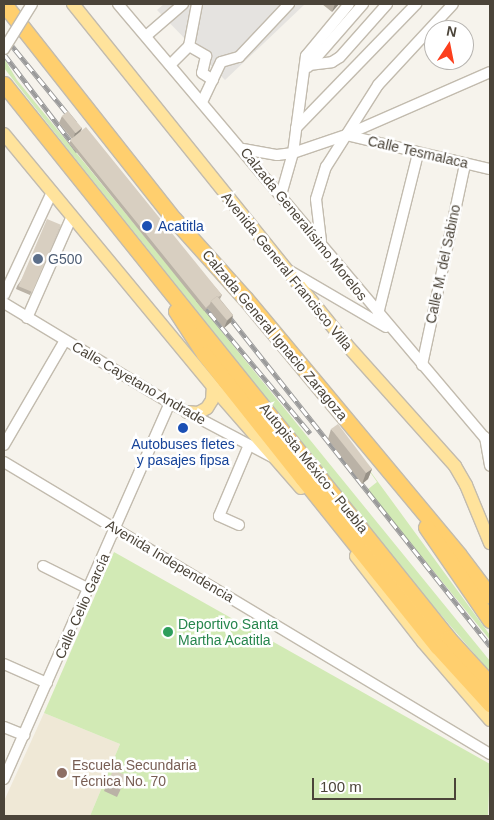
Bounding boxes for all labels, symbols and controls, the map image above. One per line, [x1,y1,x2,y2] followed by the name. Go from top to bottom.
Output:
[424,20,474,70] north arrow
[445,22,458,40] text: N
[366,132,470,172] street label: Calle Tesmalaca
[237,144,371,304] street label: Calzada Generalísimo Morelos
[218,189,356,353] street label: Avenida General Francisco Villa
[422,203,464,325] street label: Calle M. del Sabino
[158,218,204,234] place label: Acatitla
[140,219,154,233] marker: Acatitla
[199,246,351,424] street label: Calzada General Ignacio Zaragoza
[48,251,82,267] place label: G500
[32,253,44,265] marker: G500
[69,338,209,428] street label: Calle Cayetano Andrade
[256,400,372,536] street label: Autopista México - Puebla
[177,422,189,434] marker: Autobuses fletes y pasajes fipsa
[131,436,235,468] place label: Autobuses fletes y pasajes fipsa
[103,516,237,606] street label: Avenida Independencia
[51,551,113,661] street label: Calle Celio García
[178,616,278,648] place label: Deportivo Santa Martha Acatitla
[162,626,174,638] marker: Deportivo Santa Martha Acatitla
[72,757,197,790] place label: Escuela Secundaria Técnica No. 70
[56,767,68,779] marker: Escuela Secundaria Técnica No. 70
[314,768,458,800] scale bar
[320,778,362,795] text: 100 m

